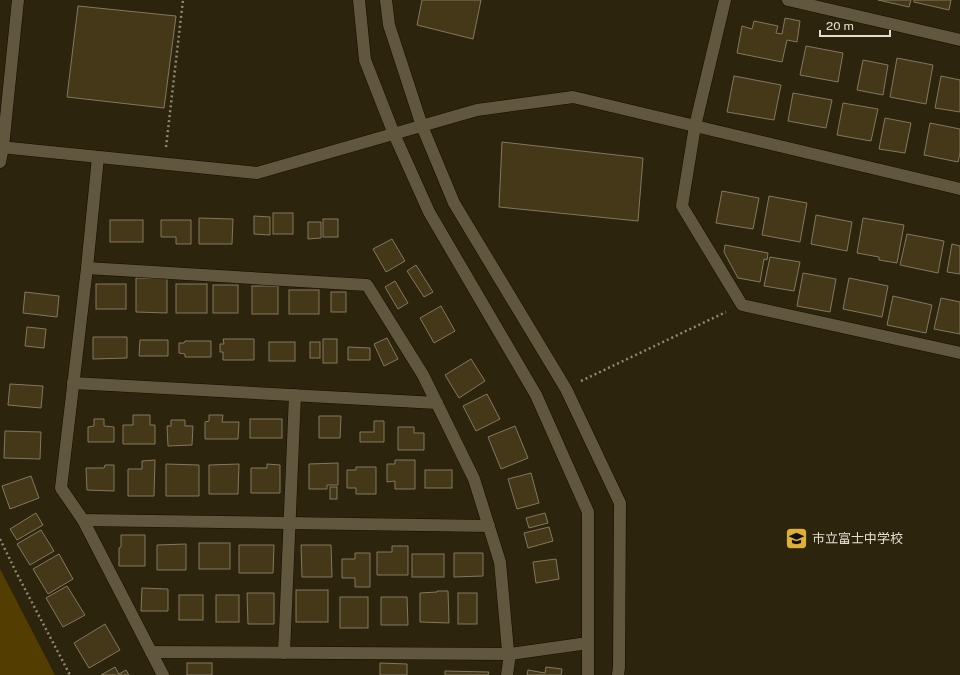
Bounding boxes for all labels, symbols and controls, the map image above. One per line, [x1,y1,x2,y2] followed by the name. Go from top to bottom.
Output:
[820,12,890,38] scale bar
[826,19,854,33] text: 20 m
[783,525,809,551] school or university icon: 市立富士中学校
[812,531,903,546] place label: 市立富士中学校

